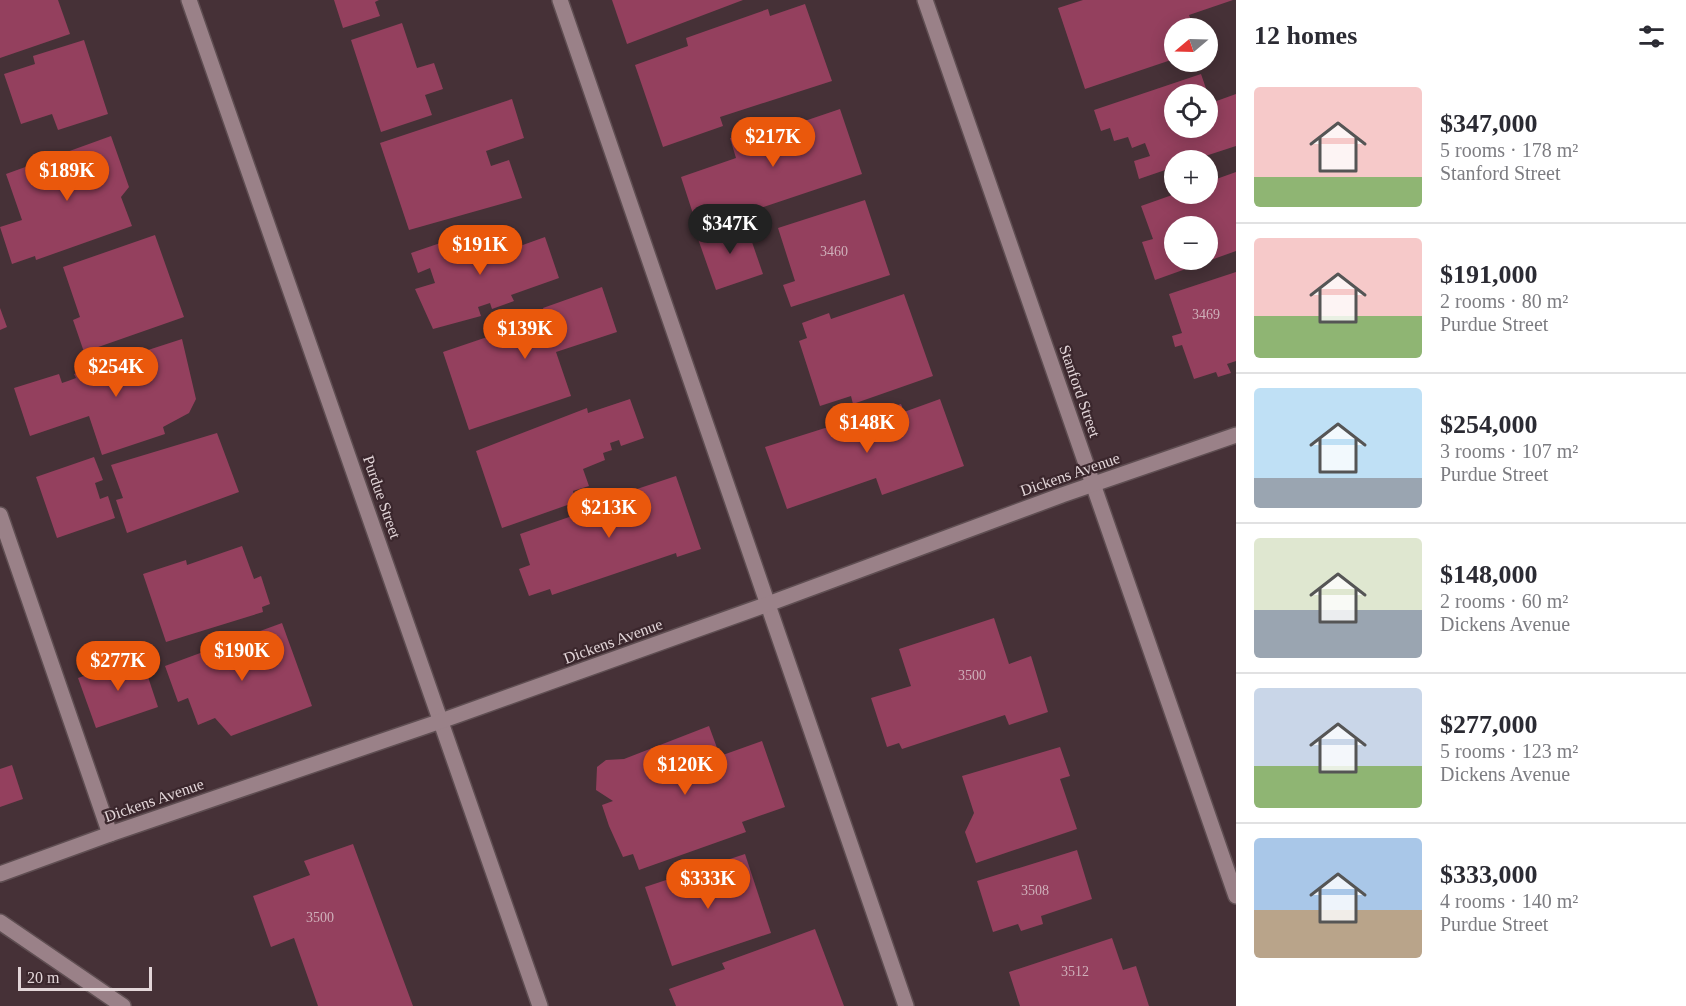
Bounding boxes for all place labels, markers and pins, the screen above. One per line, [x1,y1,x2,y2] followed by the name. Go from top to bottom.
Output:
[731,117,815,168] pin: $217K
[25,151,109,202] pin: $189K
[688,204,772,255] pin: $347K
[438,225,522,276] pin: $191K
[483,309,567,360] pin: $139K
[74,347,158,398] pin: $254K
[825,403,909,454] pin: $148K
[567,488,651,539] pin: $213K
[200,631,284,682] pin: $190K
[76,641,160,692] pin: $277K
[643,745,727,796] pin: $120K
[666,859,750,910] pin: $333K

